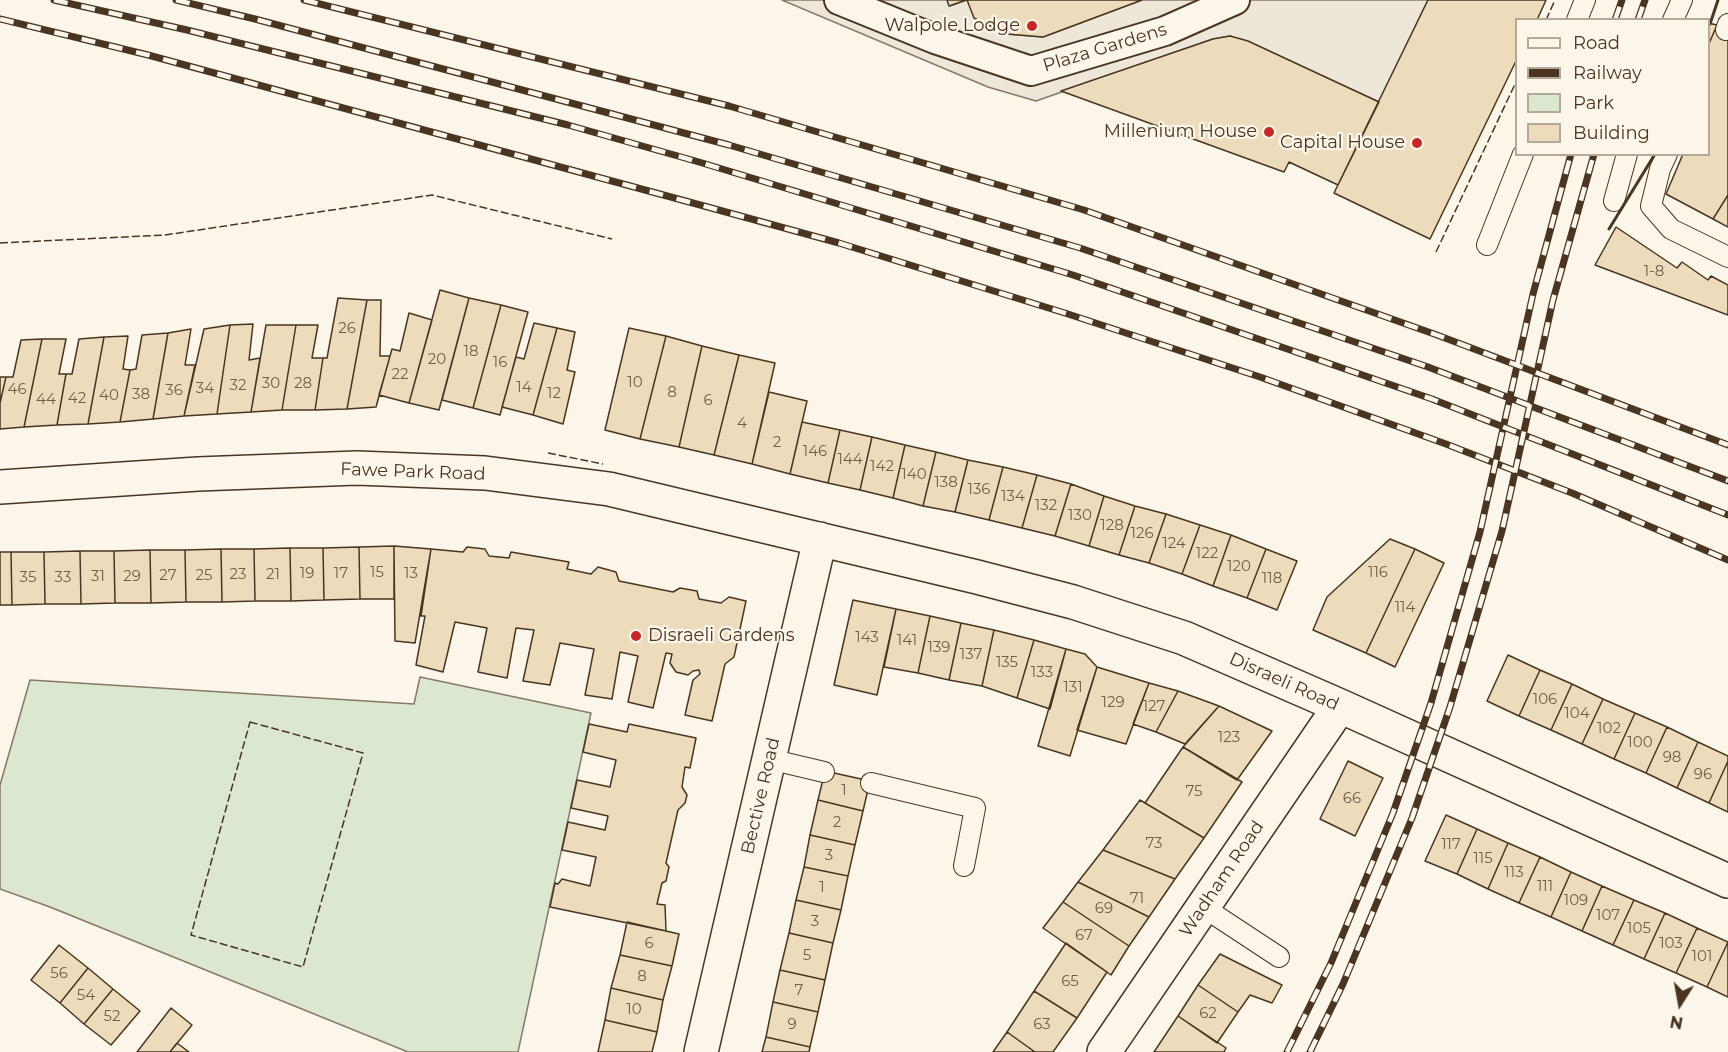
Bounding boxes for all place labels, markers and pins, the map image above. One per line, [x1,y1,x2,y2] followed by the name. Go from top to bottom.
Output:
[884,15,1020,37] place label: Walpole Lodge
[1025,19,1039,33] marker: Walpole Lodge
[1104,121,1257,143] place label: Millenium House
[1262,125,1276,139] marker: Millenium House
[1280,132,1405,154] place label: Capital House
[1410,136,1424,150] marker: Capital House
[648,625,794,647] place label: Disraeli Gardens
[629,629,643,643] marker: Disraeli Gardens

